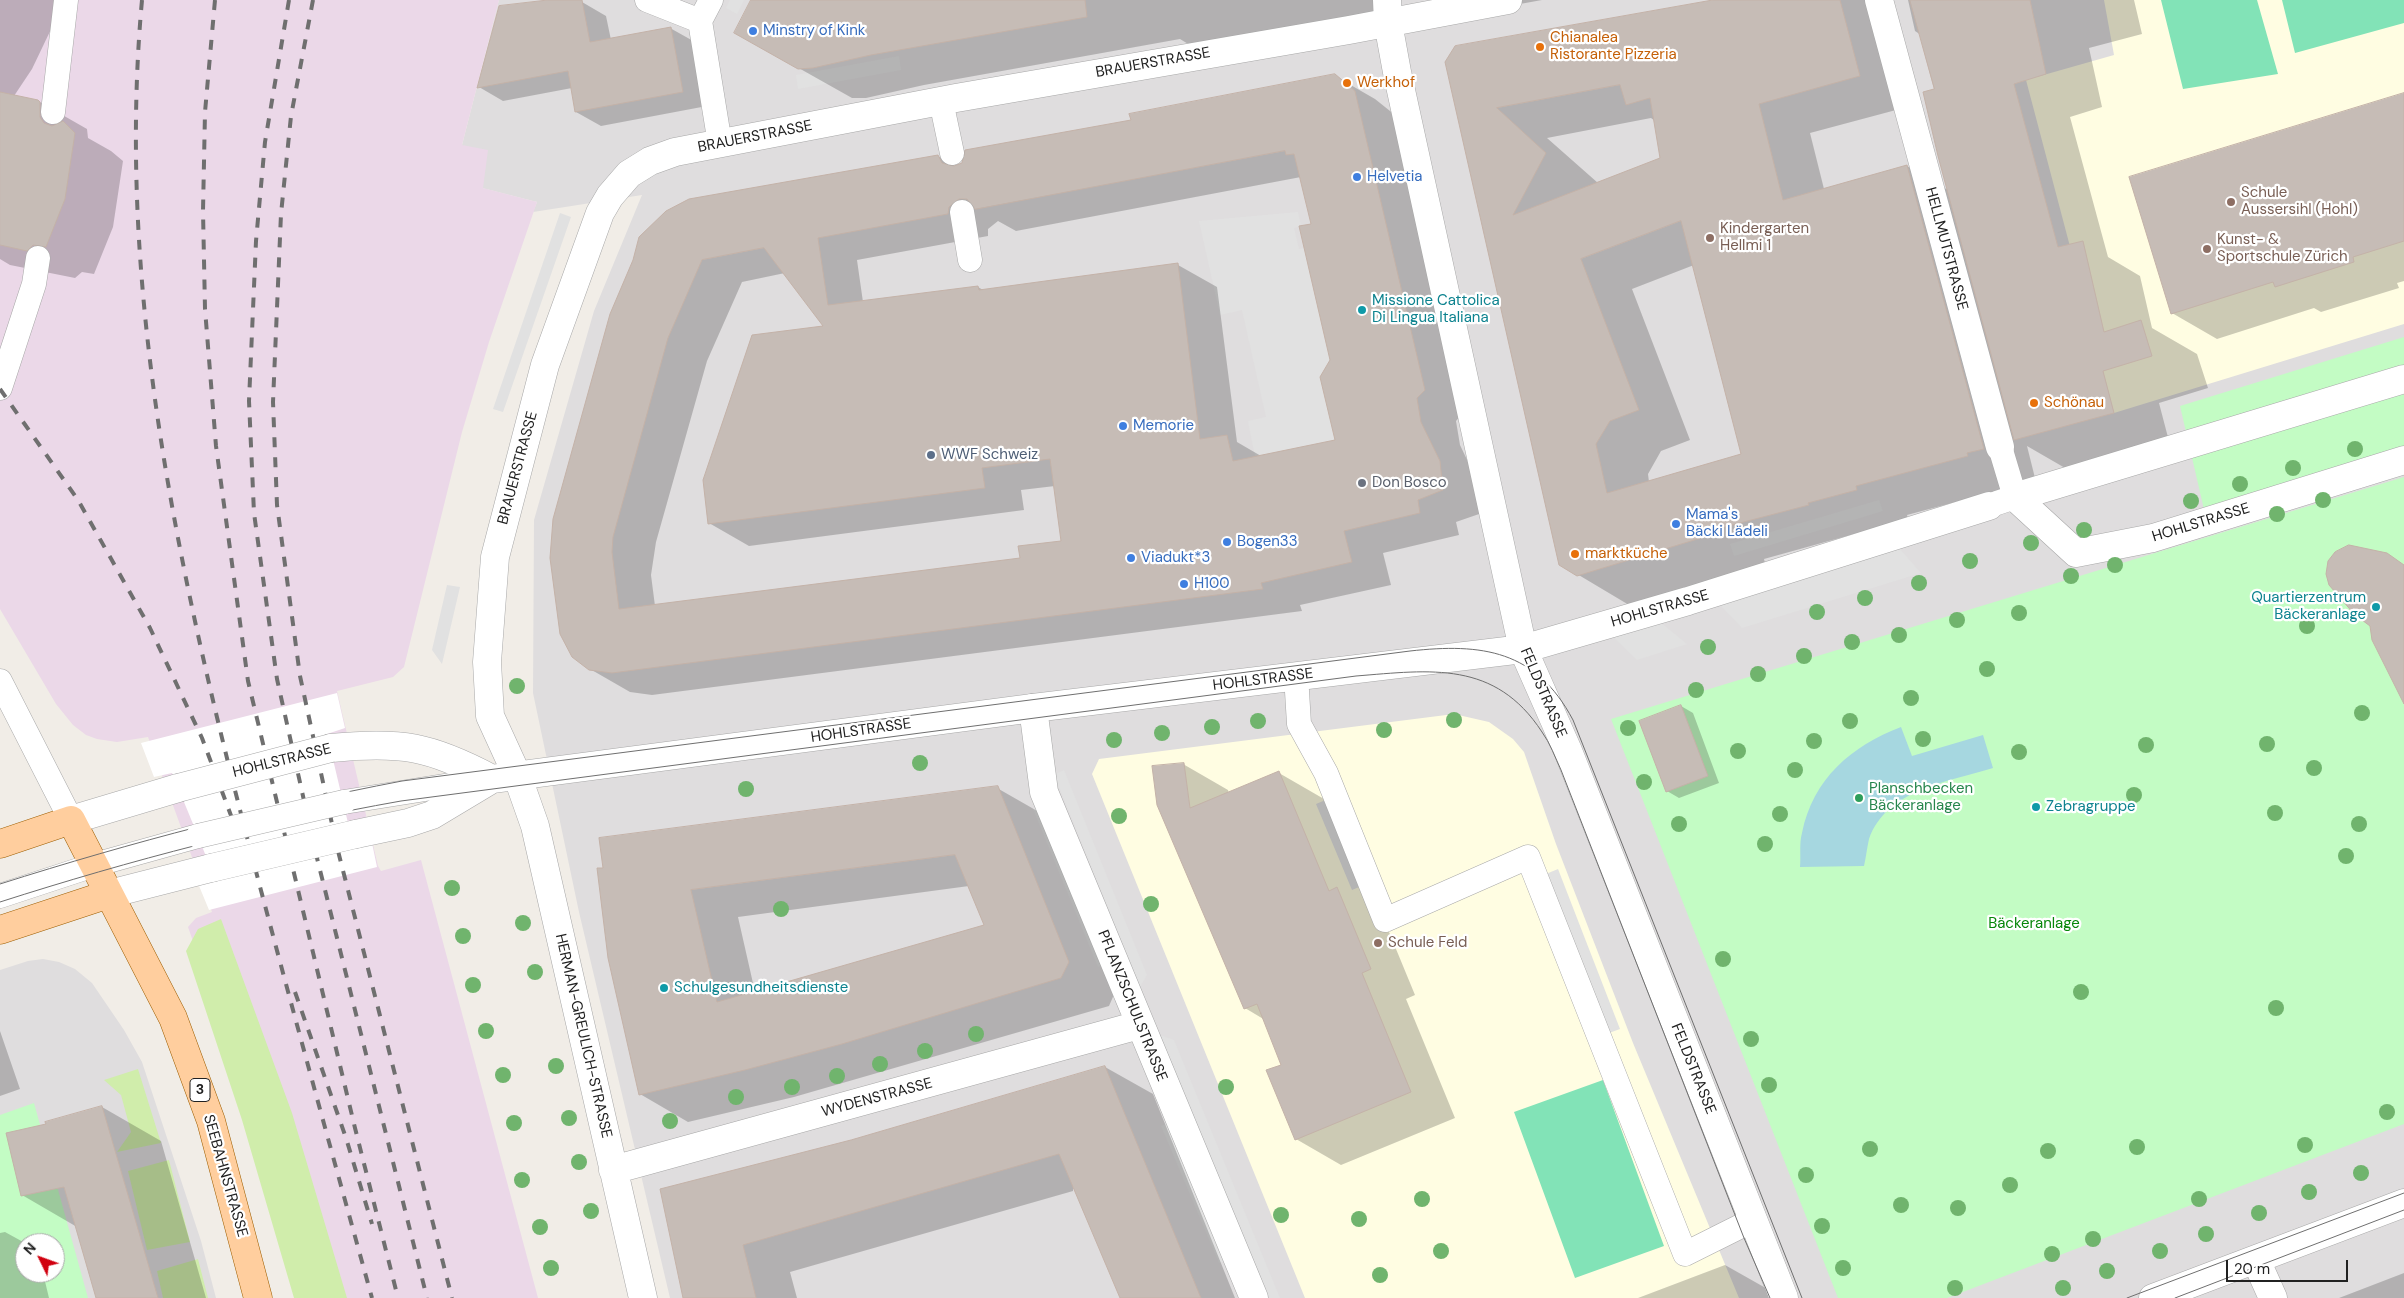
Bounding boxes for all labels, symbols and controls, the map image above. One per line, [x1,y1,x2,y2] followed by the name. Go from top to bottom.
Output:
[763,22,865,40] place label: Minstry of Kink
[747,25,759,37] marker: Minstry of Kink
[1550,29,1677,64] place label: Chianalea Ristorante Pizzeria
[1534,41,1546,53] marker: Chianalea Ristorante Pizzeria
[1094,44,1212,82] street label: BRAUERSTRASSE
[1357,74,1415,92] place label: Werkhof
[1341,77,1353,89] marker: Werkhof
[696,117,814,157] street label: BRAUERSTRASSE
[1367,168,1423,186] place label: Helvetia
[1351,171,1363,183] marker: Helvetia
[2241,184,2358,219] place label: Schule Aussersihl (Hohl)
[1921,185,1971,313] street label: HELLMUTSTRASSE
[2225,196,2237,208] marker: Schule Aussersihl (Hohl)
[1720,220,1809,255] place label: Kindergarten Hellmi 1
[2217,231,2348,266] place label: Kunst- & Sportschule Zürich
[1704,232,1716,244] marker: Kindergarten Hellmi 1
[2201,243,2213,255] marker: Kunst- & Sportschule Zürich
[1372,292,1500,327] place label: Missione Cattolica Di Lingua Italiana
[1356,304,1368,316] marker: Missione Cattolica Di Lingua Italiana
[2044,394,2104,412] place label: Schönau
[2028,397,2040,409] marker: Schönau
[494,410,542,526] street label: BRAUERSTRASSE
[1133,417,1194,435] place label: Memorie
[1117,420,1129,432] marker: Memorie
[941,446,1038,464] place label: WWF Schweiz
[925,449,937,461] marker: WWF Schweiz
[1372,474,1447,492] place label: Don Bosco
[1356,477,1368,489] marker: Don Bosco
[2150,500,2252,546] street label: HOHLSTRASSE
[1686,506,1768,541] place label: Mama's Bäcki Lädeli
[1670,518,1682,530] marker: Mama's Bäcki Lädeli
[1237,533,1298,551] place label: Bogen33
[1221,536,1233,548] marker: Bogen33
[1585,545,1667,563] place label: marktküche
[1569,548,1581,560] marker: marktküche
[1141,549,1210,567] place label: Viadukt*3
[1125,552,1137,564] marker: Viadukt*3
[1194,575,1229,593] place label: H100
[1178,578,1190,590] marker: H100
[1609,586,1711,632] street label: HOHLSTRASSE
[2251,589,2366,624] place label: Quartierzentrum Bäckeranlage
[2370,601,2382,613] marker: Quartierzentrum Bäckeranlage
[1516,645,1570,741] street label: FELDSTRASSE
[1212,665,1314,695] street label: HOHLSTRASSE
[810,715,912,747] street label: HOHLSTRASSE
[231,740,333,782] street label: HOHLSTRASSE
[1869,780,1973,815] place label: Planschbecken Bäckeranlage
[1853,792,1865,804] marker: Planschbecken Bäckeranlage
[2046,798,2136,816] place label: Zebragruppe
[2030,801,2042,813] marker: Zebragruppe
[1988,915,2080,933] park label: Bäckeranlage
[1093,928,1171,1084] street label: PFLANZSCHULSTRASSE
[551,932,615,1140] street label: HERMAN-GREULICH-STRASSE
[1388,934,1467,952] place label: Schule Feld
[1372,937,1384,949] marker: Schule Feld
[674,979,848,997] place label: Schulgesundheitsdienste
[658,982,670,994] marker: Schulgesundheitsdienste
[1667,1021,1719,1117] street label: FELDSTRASSE
[820,1075,934,1121] street label: WYDENSTRASSE
[190,1078,210,1102] road number: 3
[199,1113,251,1239] street label: SEEBAHNSTRASSE
[15,1233,65,1283] north arrow
[19,1239,40,1258] text: N
[2229,1250,2352,1282] scale bar
[2234,1259,2270,1279] text: 20 m

